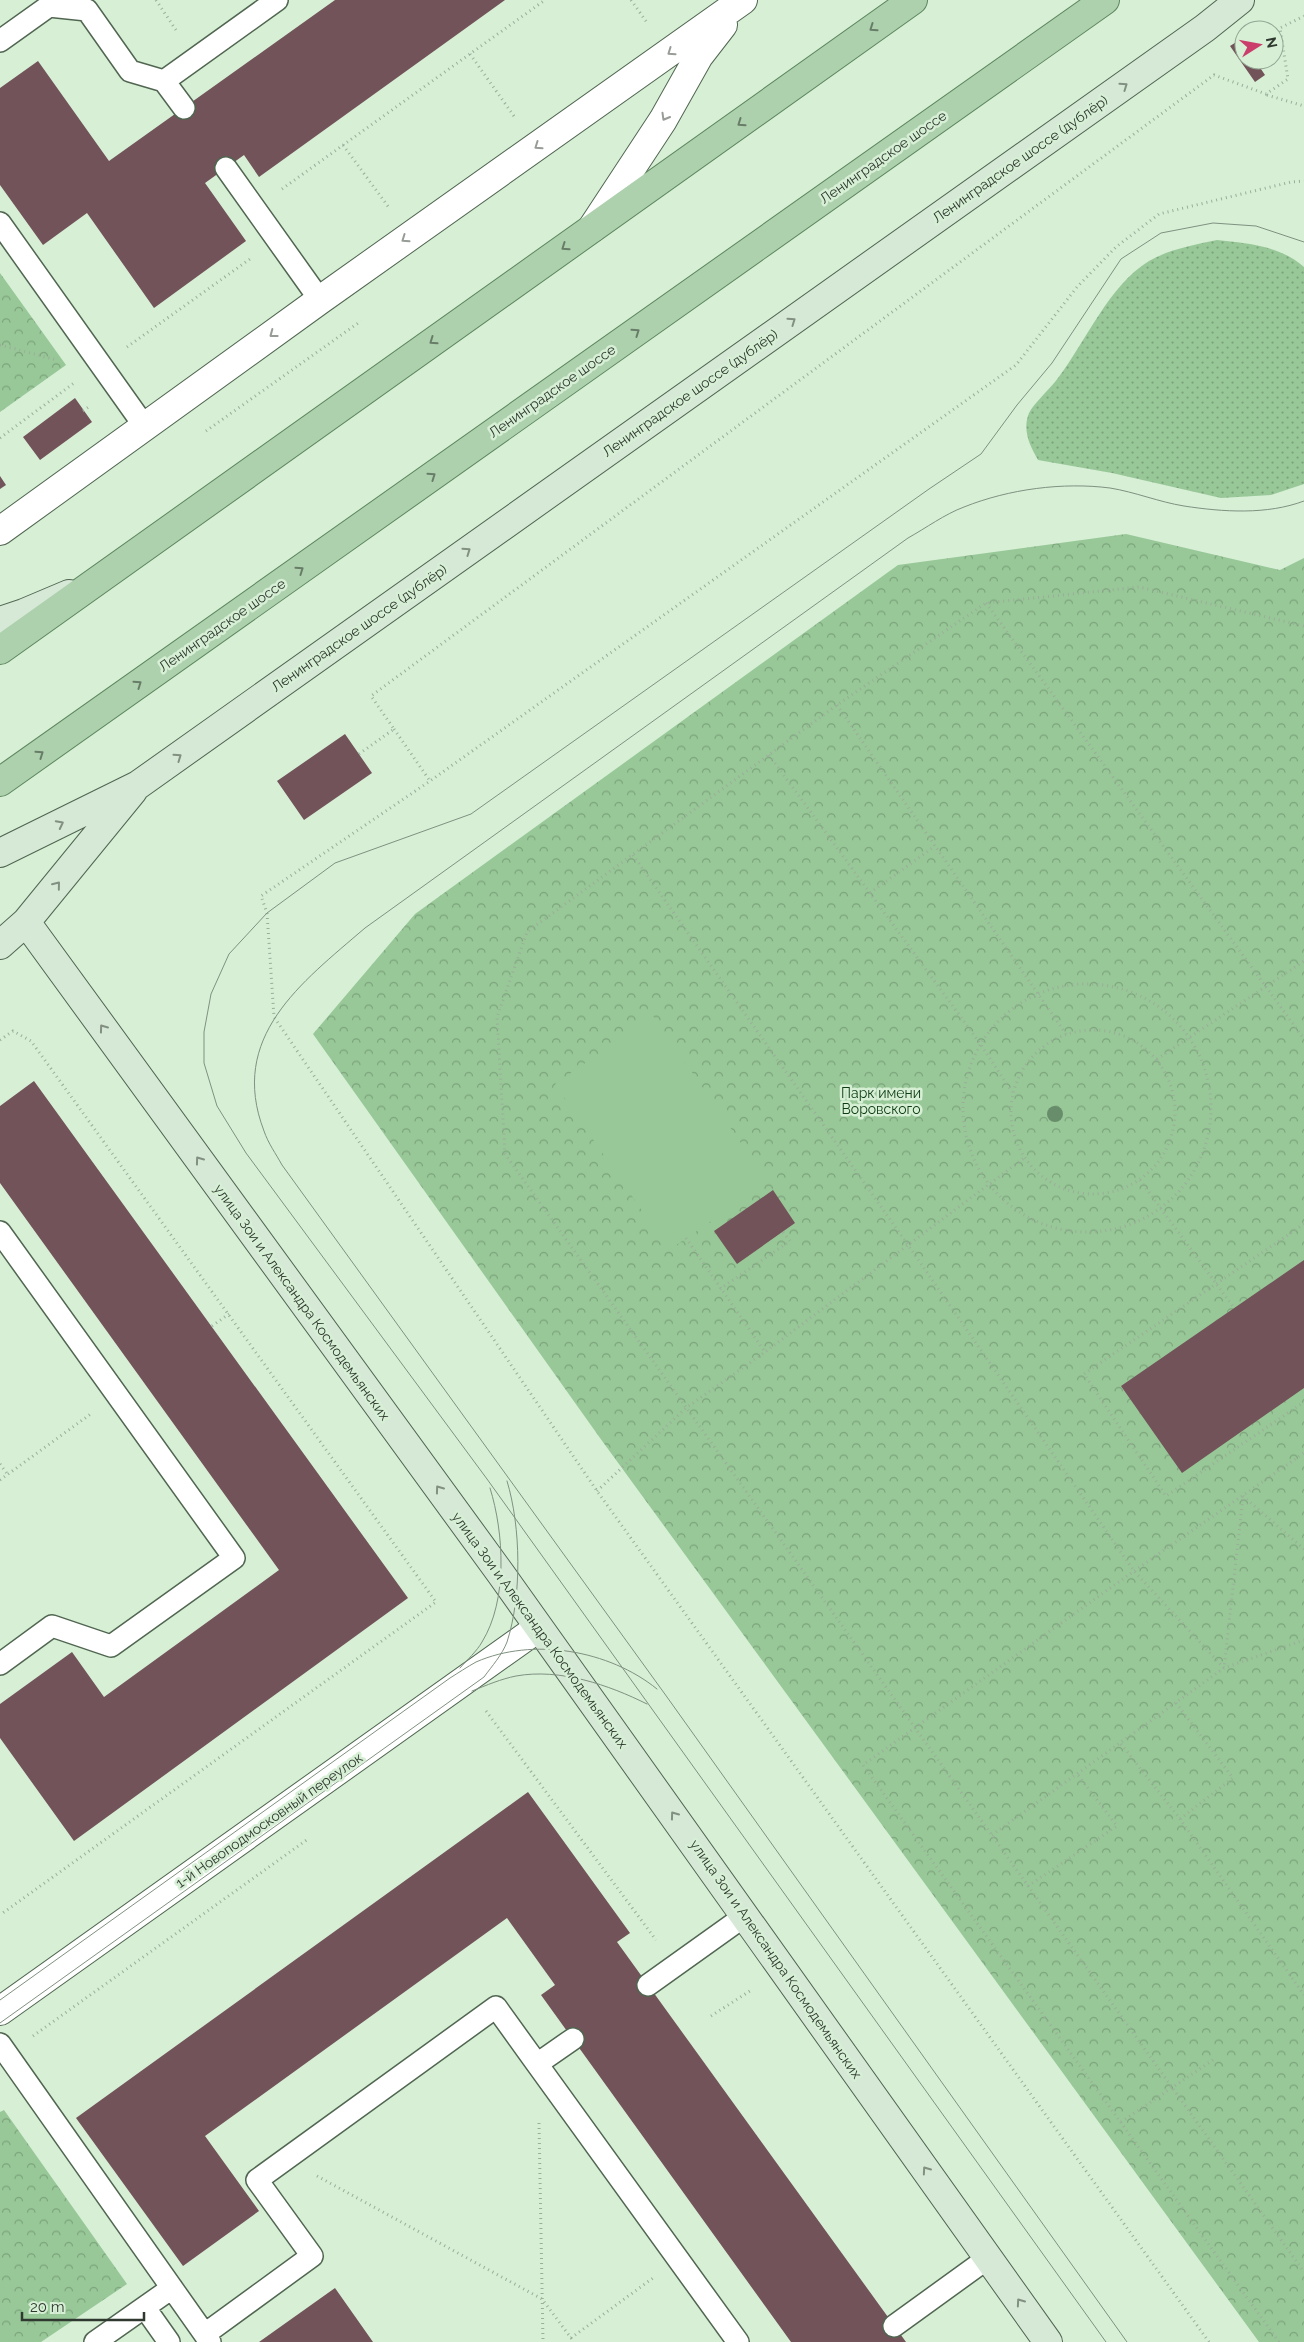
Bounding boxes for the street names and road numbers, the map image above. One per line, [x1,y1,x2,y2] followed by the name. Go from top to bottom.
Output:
[929,92,1111,226] street label: Ленинградское шоссе (дублёр)
[817,107,949,207] street label: Ленинградское шоссе
[599,326,781,460] street label: Ленинградское шоссе (дублёр)
[486,341,618,441] street label: Ленинградское шоссе
[268,561,450,695] street label: Ленинградское шоссе (дублёр)
[156,575,288,675] street label: Ленинградское шоссе
[211,1181,393,1423] street label: улица Зои и Александра Космодемьянских
[449,1509,631,1751] street label: улица Зои и Александра Космодемьянских
[172,1749,366,1891] street label: 1-й Новоподмосковный переулок
[687,1837,865,2081] street label: улица Зои и Александра Космодемьянских

